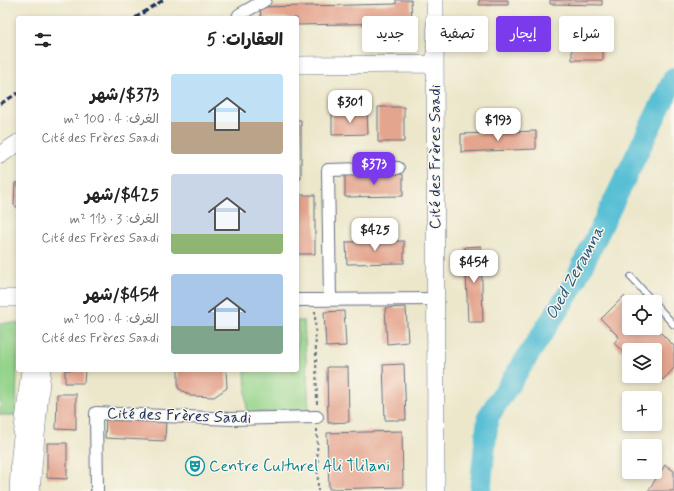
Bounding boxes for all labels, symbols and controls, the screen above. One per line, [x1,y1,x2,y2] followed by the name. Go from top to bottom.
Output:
[362,16,418,52] chip: جديد
[426,16,488,52] chip: تصفية
[496,16,551,52] chip: إيجار
[559,16,614,52] chip: شراء
[32,29,54,51] icon: filters
[207,29,283,51] text: العقارات: 5
[90,84,159,106] text: $373/شهر
[425,84,446,229] street label: Cité des Frères Saadi
[203,90,251,138] icon: home
[326,90,374,124] pin: $301
[337,94,363,111] text: $301
[474,108,522,142] pin: $193
[64,111,159,128] text: الغرف: 4 · 100 m²
[485,112,511,129] text: $193
[42,130,159,147] text: Cité des Frères Saadi
[350,152,398,186] pin: $373
[361,156,387,173] text: $373
[85,184,159,206] text: $425/شهر
[203,190,251,238] icon: home
[70,211,159,228] text: الغرف: 3 · 113 m²
[351,218,399,252] pin: $425
[360,222,390,239] text: $425
[540,222,610,324] water label: Oued Zeramna
[42,230,159,247] text: Cité des Frères Saadi
[450,250,498,284] pin: $454
[459,254,489,271] text: $454
[84,284,159,306] text: $454/شهر
[203,290,251,338] icon: home
[622,295,662,479] map controls
[622,295,662,335] button: locate
[64,311,159,328] text: الغرف: 4 · 100 m²
[42,330,159,347] text: Cité des Frères Saadi
[622,343,662,383] button: layers
[622,391,662,431] button: +
[106,403,252,429] street label: Cité des Frères Saadi
[622,439,662,479] button: −
[184,455,206,477] theatre icon: Centre Culturel Ali Tlilani
[209,456,390,477] place label: Centre Culturel Ali Tlilani

